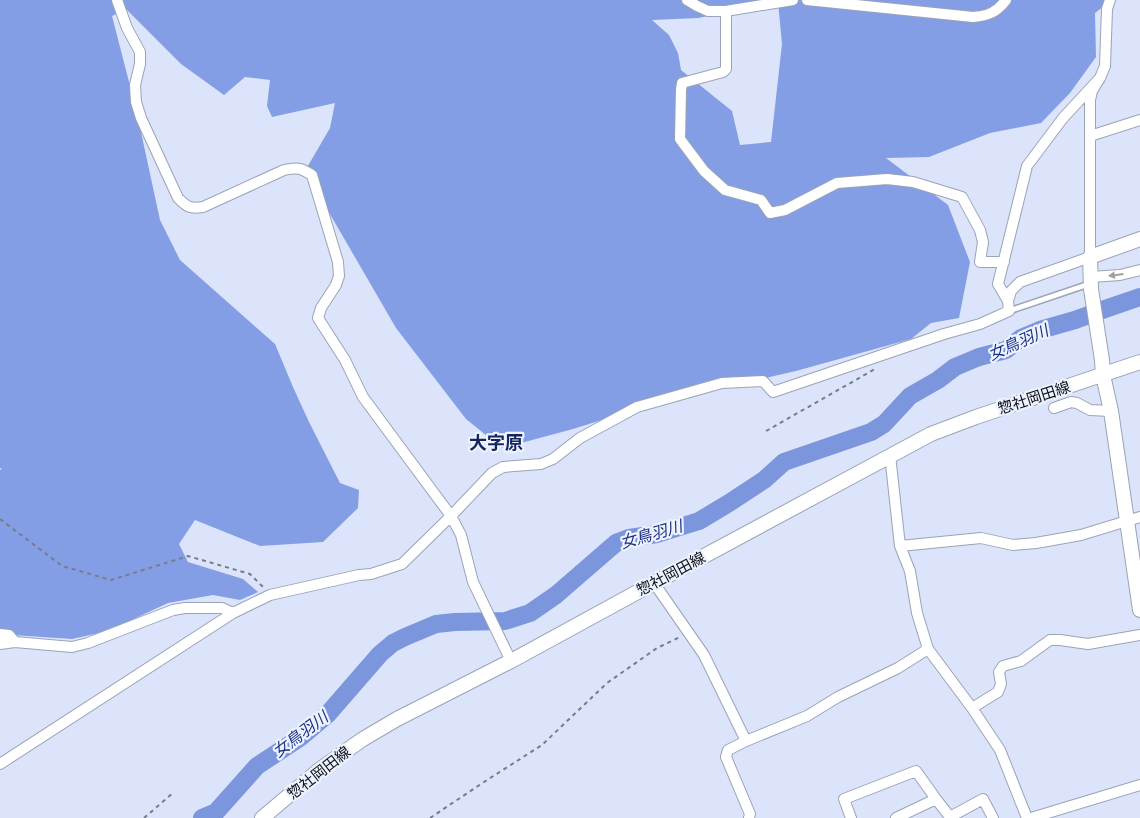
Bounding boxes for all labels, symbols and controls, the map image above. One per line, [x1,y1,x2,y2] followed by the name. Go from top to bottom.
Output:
[1107,271,1123,279] one-way arrow
[985,319,1053,364] water label: 女鳥羽川
[995,377,1072,418] street label: 惣社岡田線
[469,431,523,454] district label: 大字原
[617,515,686,552] water label: 女鳥羽川
[633,548,708,600] street label: 惣社岡田線
[268,706,333,761] water label: 女鳥羽川
[283,742,354,803] street label: 惣社岡田線

